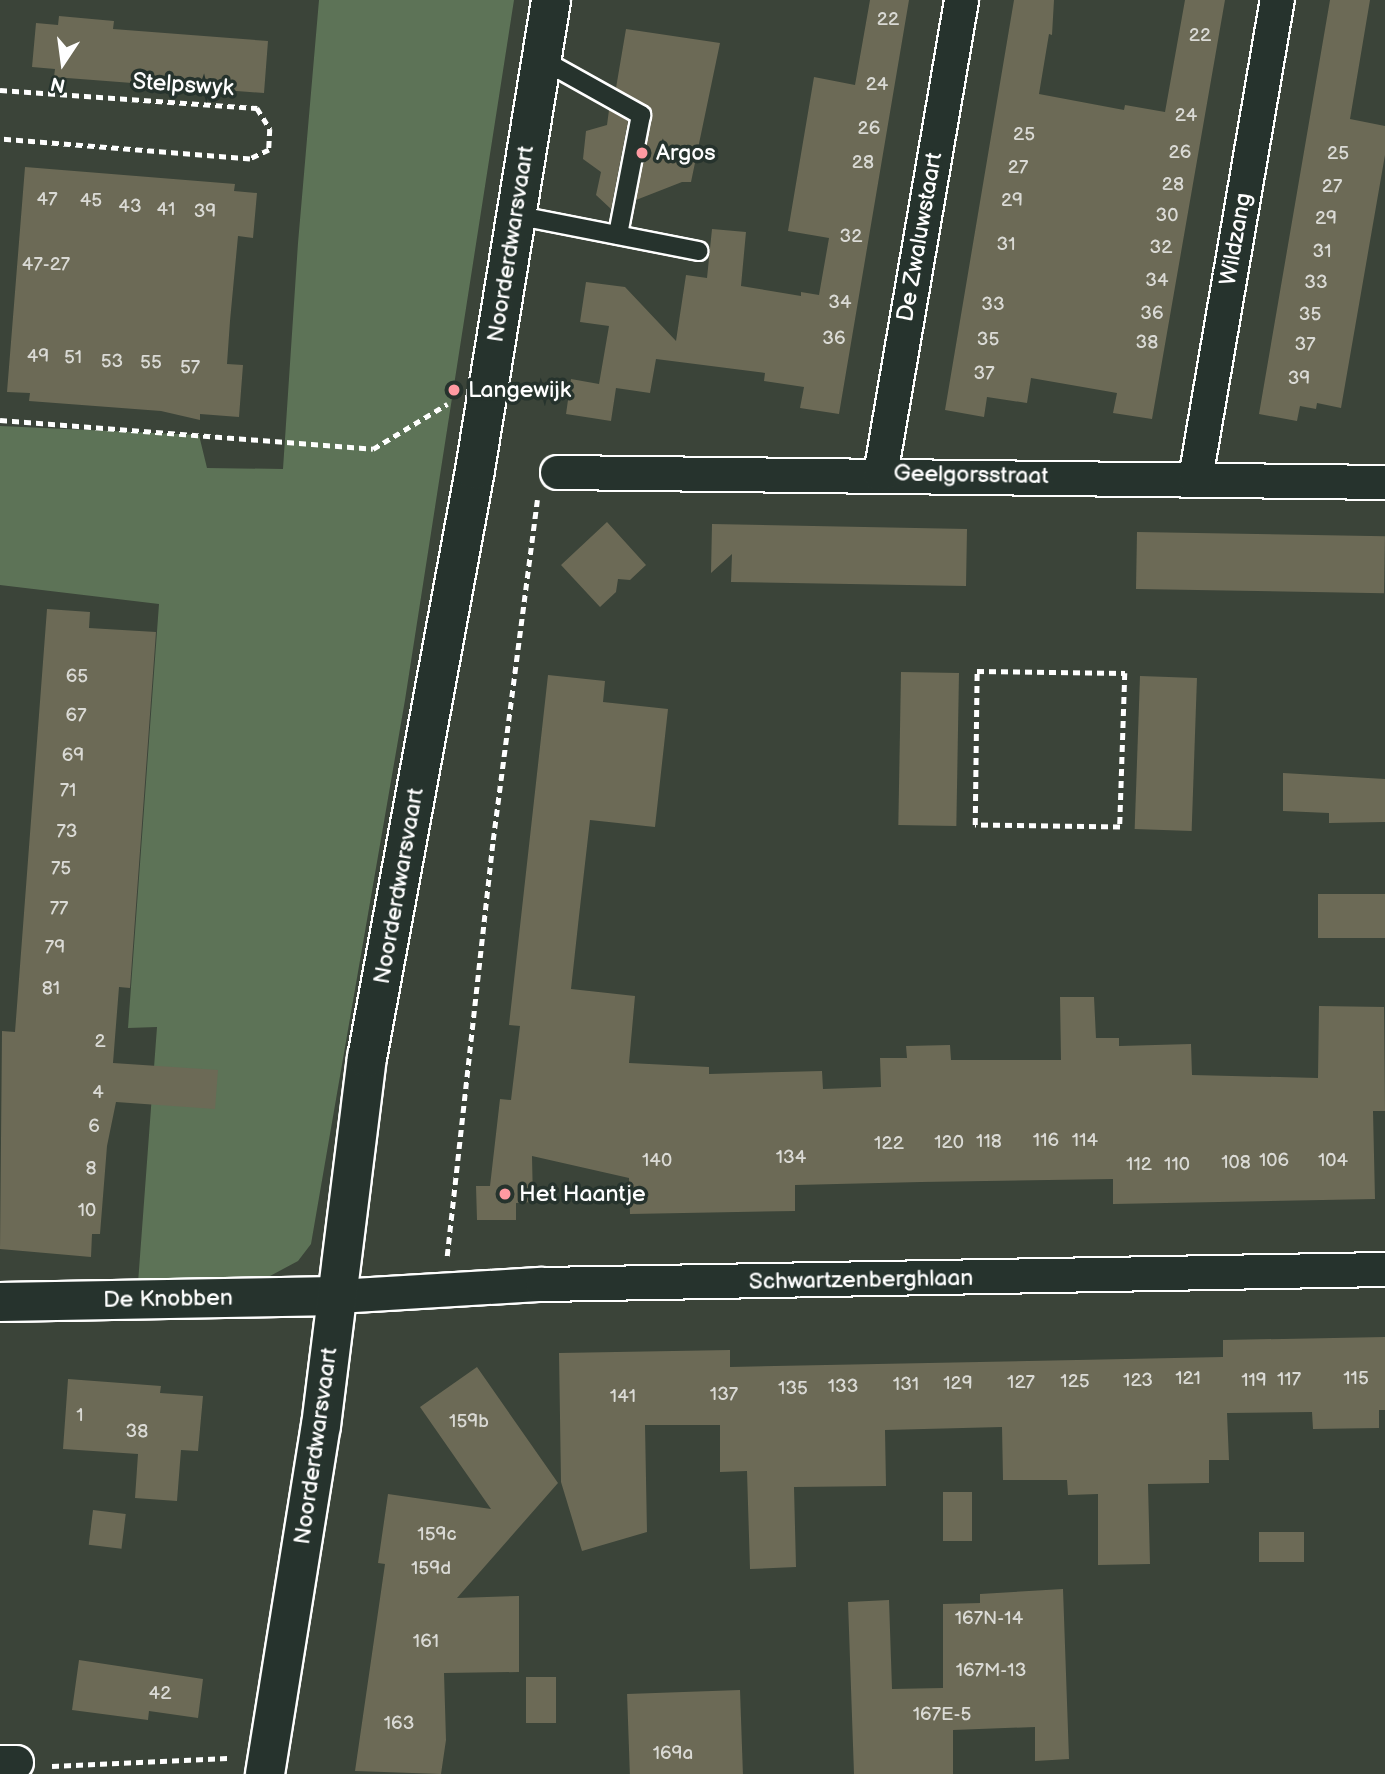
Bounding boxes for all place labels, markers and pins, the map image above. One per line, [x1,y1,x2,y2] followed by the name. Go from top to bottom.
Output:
[656,139,716,167] place label: Argos
[634,145,650,161] marker: Argos
[468,376,571,404] place label: Langewijk
[446,382,462,398] marker: Langewijk
[519,1180,646,1208] place label: Het Haantje
[497,1186,513,1202] marker: Het Haantje

